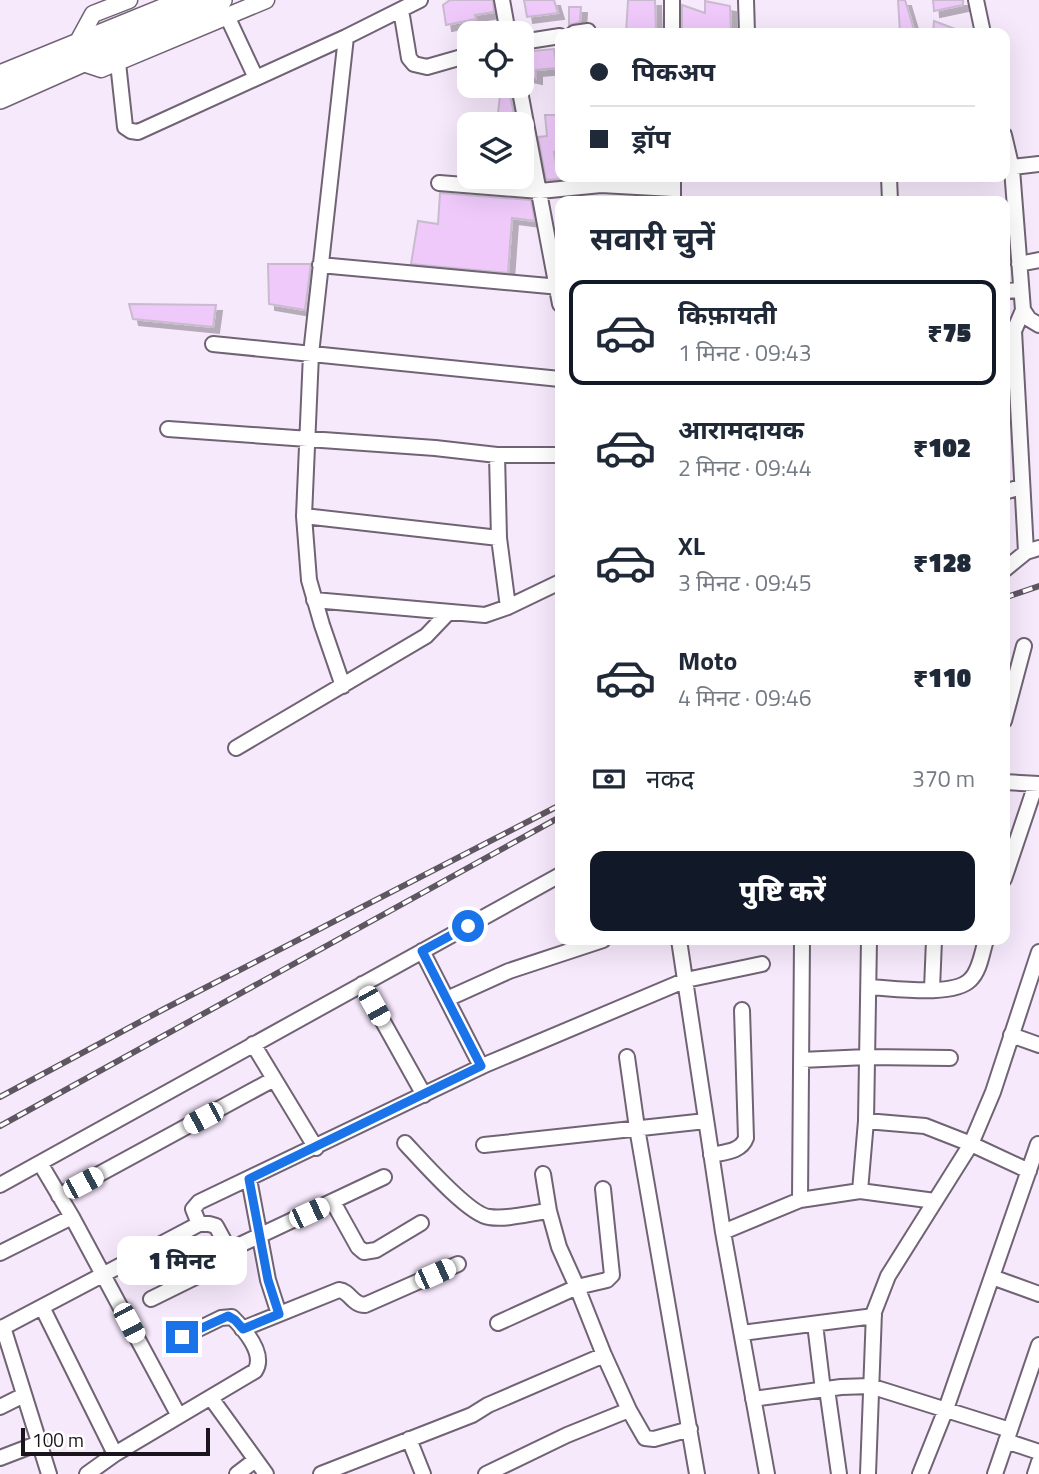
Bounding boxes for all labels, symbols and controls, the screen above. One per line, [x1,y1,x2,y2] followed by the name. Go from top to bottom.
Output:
[457,21,534,189] map controls
[457,21,534,98] button: locate
[632,52,715,91] text: पिकअप
[457,112,534,189] button: layers
[632,119,670,158] text: ड्रॉप
[590,214,715,262] text: सवारी चुनें
[678,295,777,334] text: किफ़ायती
[594,301,657,364] icon: car
[927,313,971,352] text: ₹75
[678,335,812,370] text: 1 मिनट · 09:43
[678,410,804,449] text: आरामदायक
[594,416,657,479] icon: car
[913,428,971,467] text: ₹102
[678,450,812,485] text: 2 मिनट · 09:44
[678,526,705,565] text: XL
[594,531,657,594] icon: car
[913,543,971,582] text: ₹128
[678,565,812,600] text: 3 मिनट · 09:45
[678,641,737,680] text: Moto
[594,646,657,709] icon: car
[913,658,971,697] text: ₹110
[678,680,812,715] text: 4 मिनट · 09:46
[646,759,694,798] text: नकद
[590,760,628,798] icon: cash
[912,761,975,796] text: 370 m
[590,851,975,931] button: पुष्टि करें
[452,910,484,942] route start
[355,983,394,1029] car
[180,1099,227,1137] car
[60,1164,107,1202] car
[286,1195,333,1231] car
[117,1236,247,1284] callout: 1 मिनट
[148,1243,216,1278] text: 1 मिनट
[412,1256,459,1292] car
[110,1300,149,1346] car
[166,1321,198,1353] route end
[21,1425,210,1457] scale bar
[32,1425,84,1454] text: 100 m

